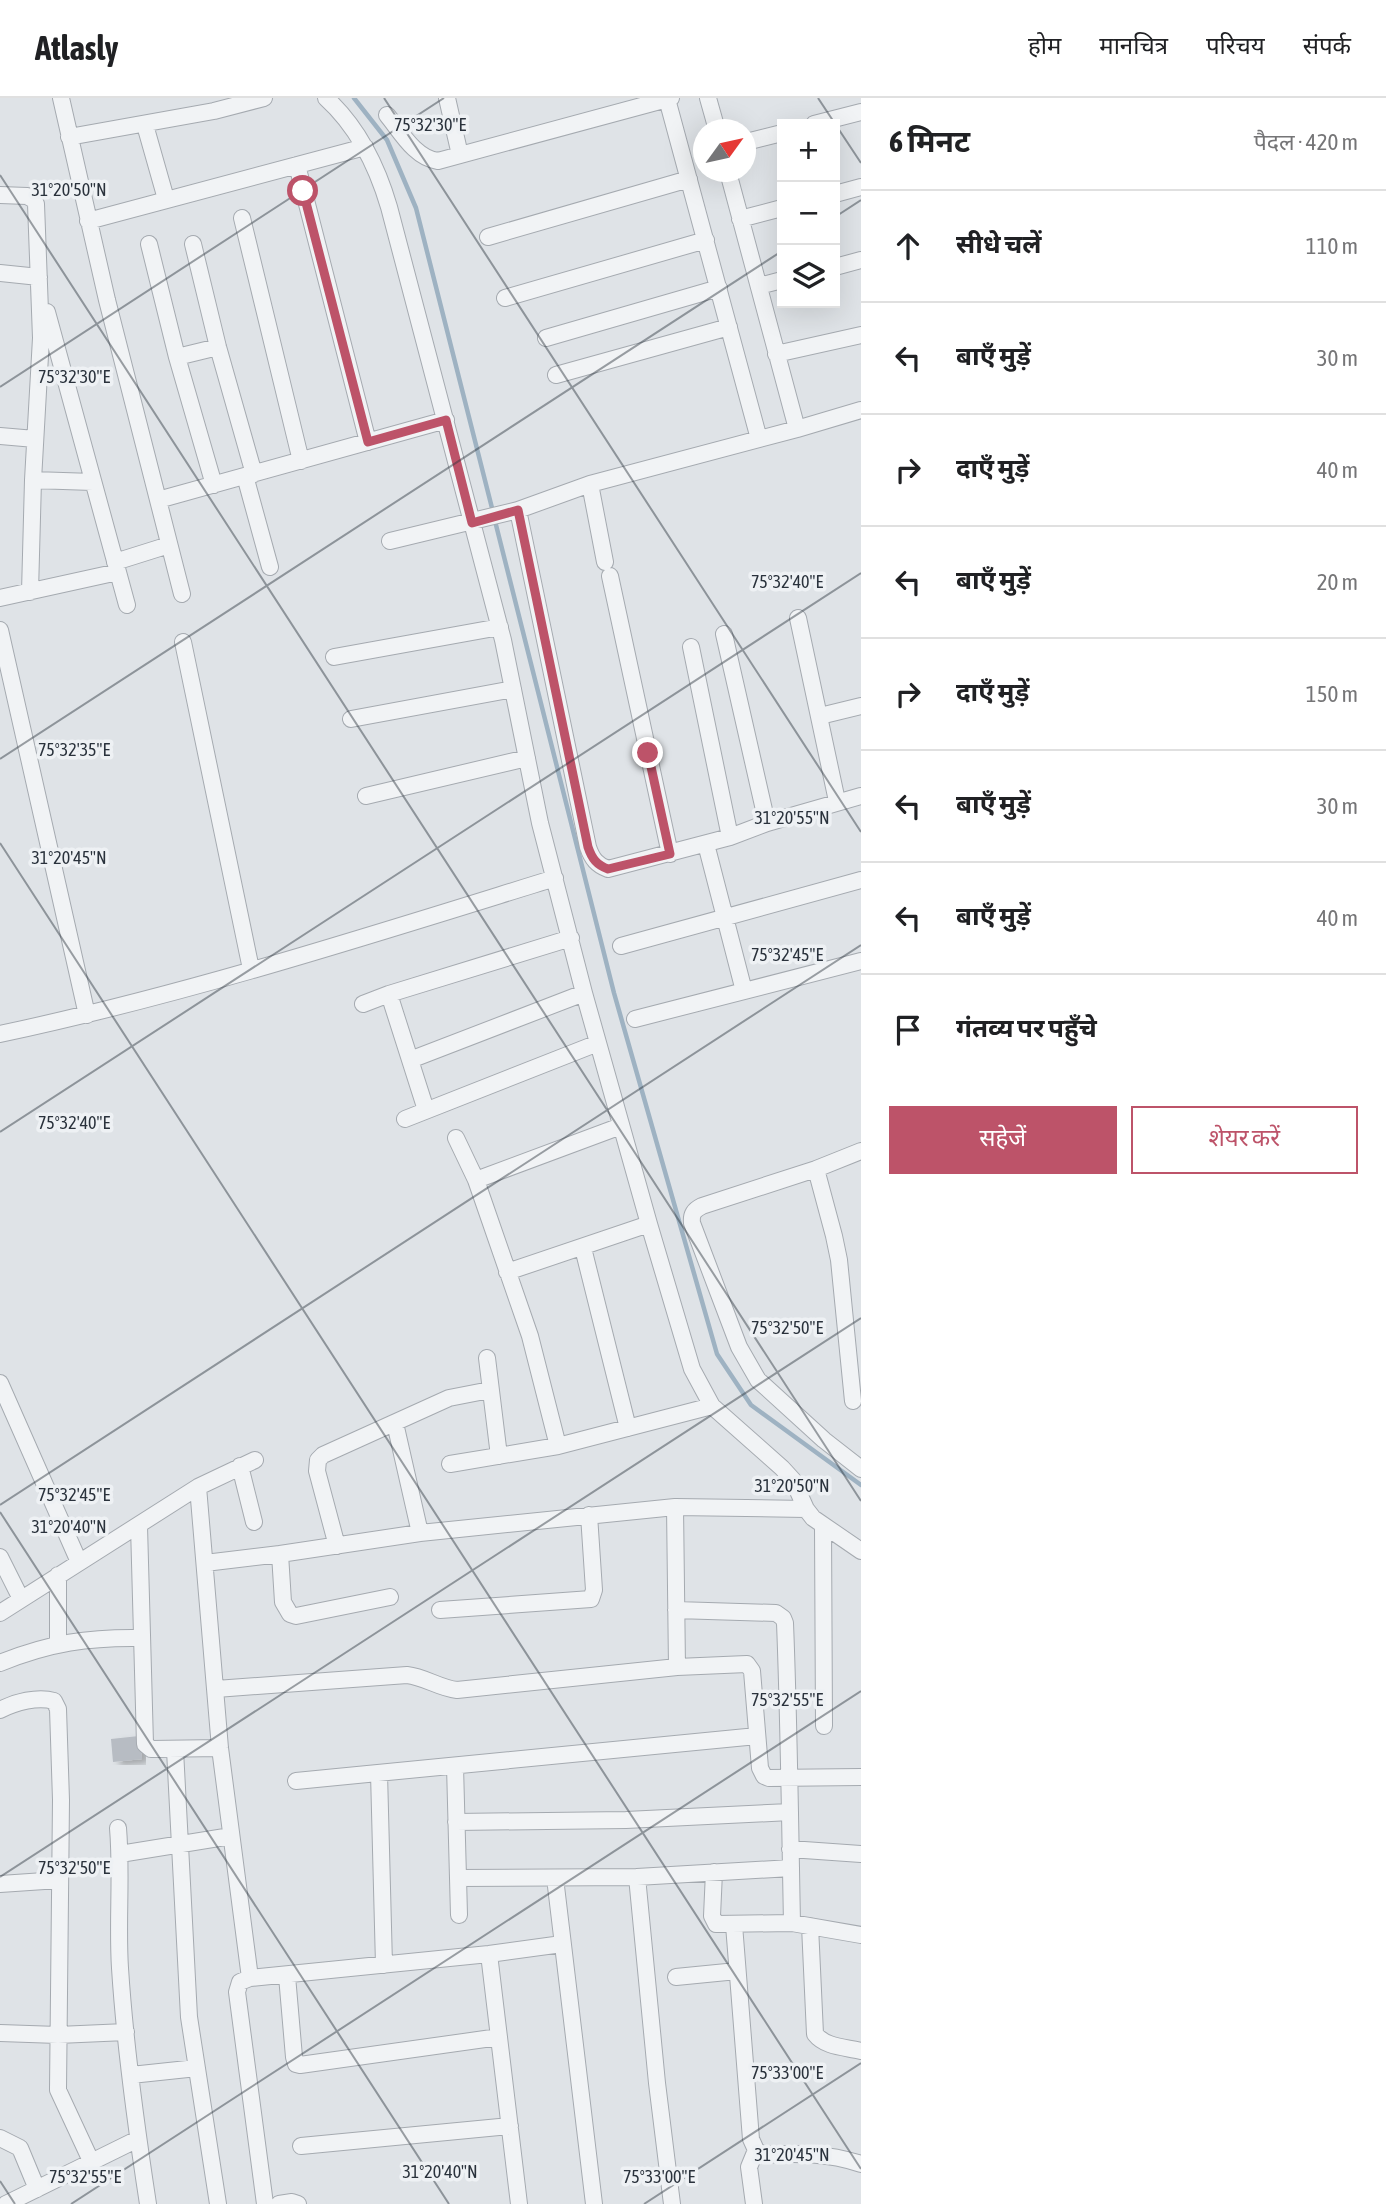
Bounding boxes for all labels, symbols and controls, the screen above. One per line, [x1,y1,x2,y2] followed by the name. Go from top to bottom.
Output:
[35,29,118,67] text: Atlasly
[1028,32,1061,59] text: होम
[1099,32,1168,59] text: मानचित्र
[1206,32,1265,59] text: परिचय
[1303,32,1351,59] text: संपर्क
[394,114,466,135] text: 75°32'30"E
[693,119,756,182] north arrow
[777,119,840,308] map controls
[777,119,840,182] button: +
[889,124,970,158] text: 6 मिनट
[1254,129,1358,155] text: पैदल · 420 m
[287,175,318,206] route start
[31,179,107,200] text: 31°20'50"N
[777,182,840,245] button: −
[889,227,927,265] icon: ahead
[956,229,1042,259] text: सीधे चलें
[1306,233,1358,259] text: 110 m
[777,245,840,308] button: layers
[889,339,927,377] icon: left
[956,341,1031,371] text: बाएँ मुड़ें
[1317,345,1358,371] text: 30 m
[38,366,110,387] text: 75°32'30"E
[889,451,927,489] icon: right
[956,453,1029,483] text: दाएँ मुड़ें
[1317,457,1358,483] text: 40 m
[889,563,927,601] icon: left
[956,565,1031,595] text: बाएँ मुड़ें
[1317,569,1358,595] text: 20 m
[751,571,823,592] text: 75°32'40"E
[889,675,927,713] icon: right
[956,677,1029,707] text: दाएँ मुड़ें
[1306,681,1358,707] text: 150 m
[632,737,663,768] route end
[38,739,110,760] text: 75°32'35"E
[889,787,927,825] icon: left
[956,789,1031,819] text: बाएँ मुड़ें
[1317,793,1358,819] text: 30 m
[754,807,830,828] text: 31°20'55"N
[31,847,107,868] text: 31°20'45"N
[889,899,927,937] icon: left
[956,901,1031,931] text: बाएँ मुड़ें
[1317,905,1358,931] text: 40 m
[751,944,823,965] text: 75°32'45"E
[889,1011,927,1049] icon: arrive
[956,1013,1097,1043] text: गंतव्य पर पहुँचे
[889,1106,1117,1174] button: सहेजें
[1131,1106,1358,1174] button: शेयर करें
[38,1112,110,1133] text: 75°32'40"E
[751,1317,823,1338] text: 75°32'50"E
[754,1475,830,1496] text: 31°20'50"N
[38,1484,110,1505] text: 75°32'45"E
[31,1516,107,1537] text: 31°20'40"N
[751,1689,823,1710] text: 75°32'55"E
[38,1857,110,1878] text: 75°32'50"E
[751,2062,823,2083] text: 75°33'00"E
[754,2144,830,2165] text: 31°20'45"N
[402,2161,478,2182] text: 31°20'40"N
[49,2166,121,2187] text: 75°32'55"E
[623,2166,695,2187] text: 75°33'00"E

